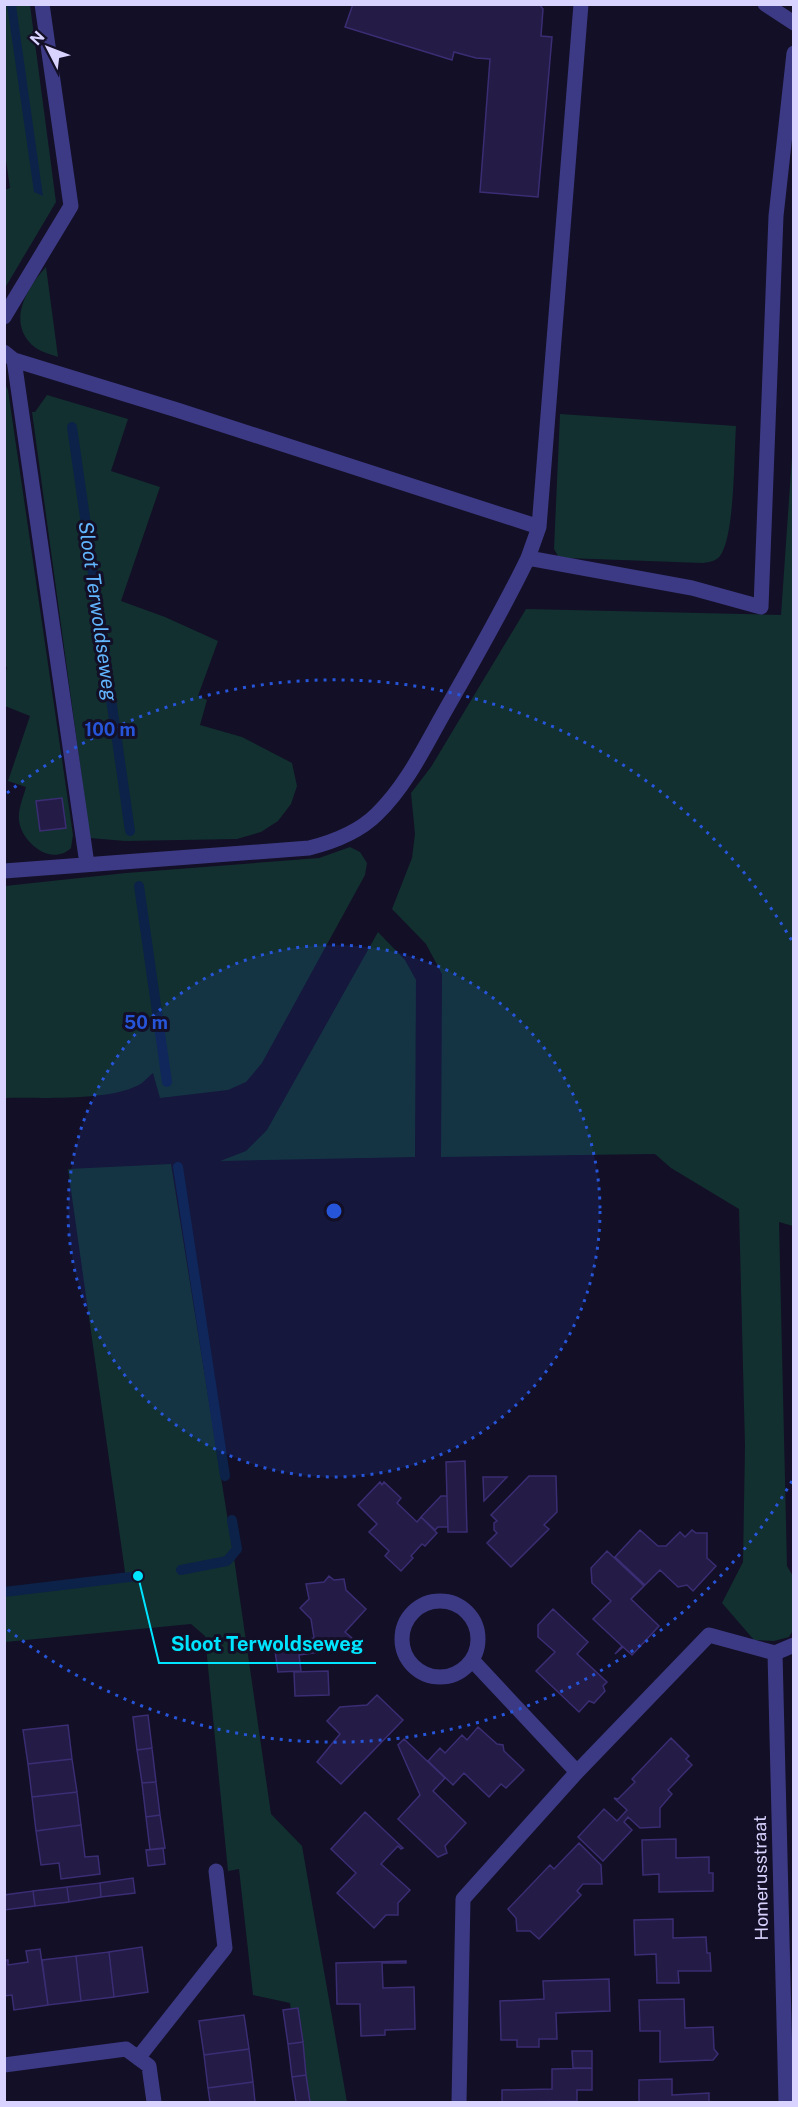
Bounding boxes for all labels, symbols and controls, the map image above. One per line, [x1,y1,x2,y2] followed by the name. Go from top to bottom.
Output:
[18,18,78,78] north arrow
[26,27,48,49] text: N
[74,520,123,703] water label: Sloot Terwoldseweg
[84,719,136,740] text: 100 m
[124,1012,168,1033] text: 50 m
[324,1201,344,1221] centre of rings
[159,1625,376,1663] callout: Sloot Terwoldseweg
[171,1632,364,1656] text: Sloot Terwoldseweg
[749,1815,772,1941] street label: Homerusstraat

